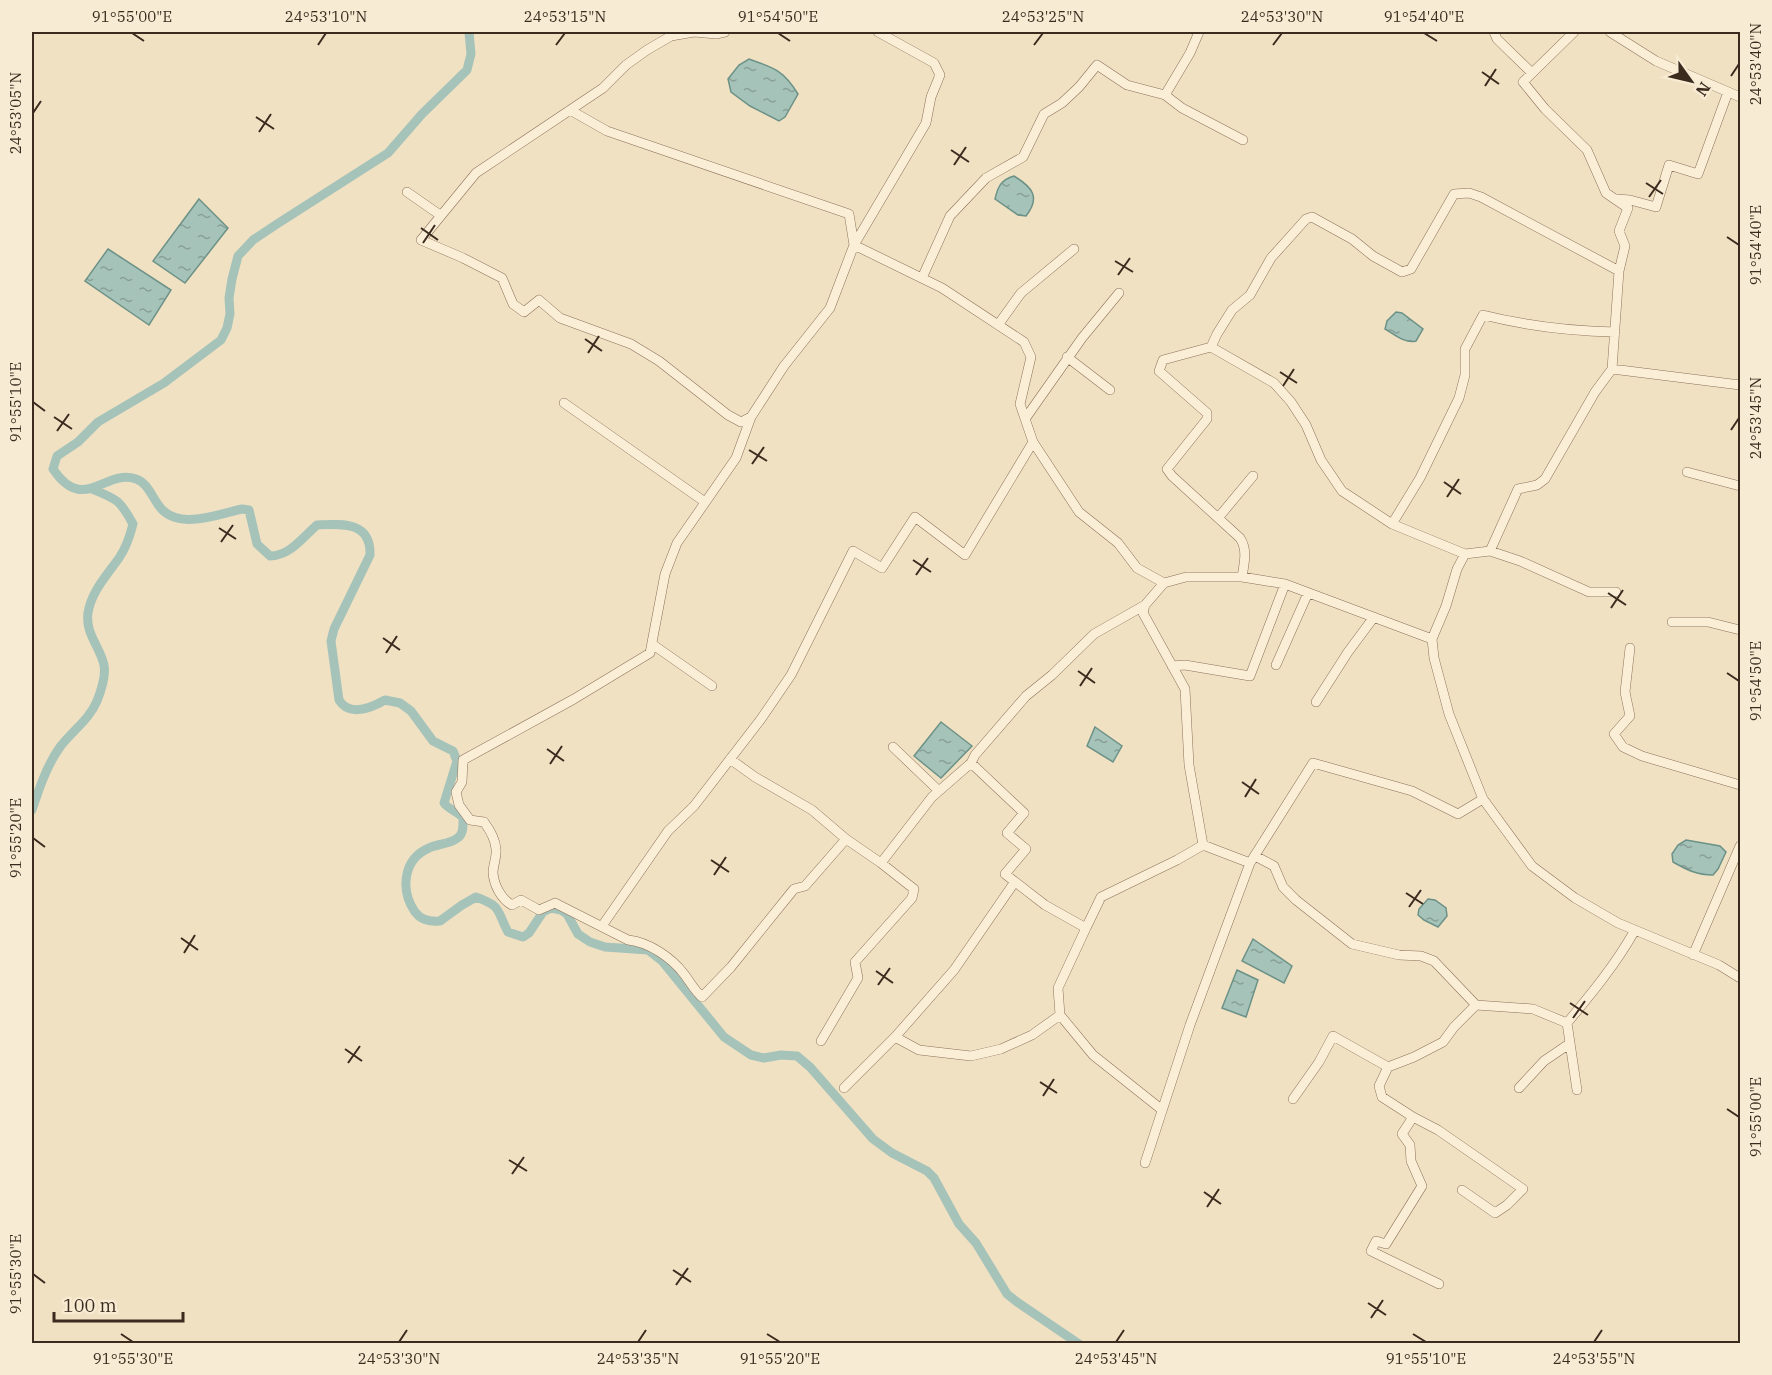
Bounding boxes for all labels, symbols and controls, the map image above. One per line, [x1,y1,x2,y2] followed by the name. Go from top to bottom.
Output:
[92,7,172,26] text: 91°55'00"E
[285,7,367,26] text: 24°53'10"N
[524,7,606,26] text: 24°53'15"N
[738,7,818,26] text: 91°54'50"E
[1002,7,1084,26] text: 24°53'25"N
[1241,7,1323,26] text: 24°53'30"N
[1384,7,1464,26] text: 91°54'40"E
[1746,23,1765,105] text: 24°53'40"N
[1661,51,1721,111] north arrow
[6,72,25,154] text: 24°53'05"N
[1692,79,1715,100] text: N
[1746,205,1765,285] text: 91°54'40"E
[6,362,25,442] text: 91°55'10"E
[1746,377,1765,459] text: 24°53'45"N
[1746,641,1765,721] text: 91°54'50"E
[6,798,25,878] text: 91°55'20"E
[1746,1077,1765,1157] text: 91°55'00"E
[6,1234,25,1314] text: 91°55'30"E
[54,1285,183,1323] scale bar
[63,1294,117,1317] text: 100 m
[93,1349,173,1368] text: 91°55'30"E
[358,1349,440,1368] text: 24°53'30"N
[597,1349,679,1368] text: 24°53'35"N
[740,1349,820,1368] text: 91°55'20"E
[1075,1349,1157,1368] text: 24°53'45"N
[1386,1349,1466,1368] text: 91°55'10"E
[1553,1349,1635,1368] text: 24°53'55"N

